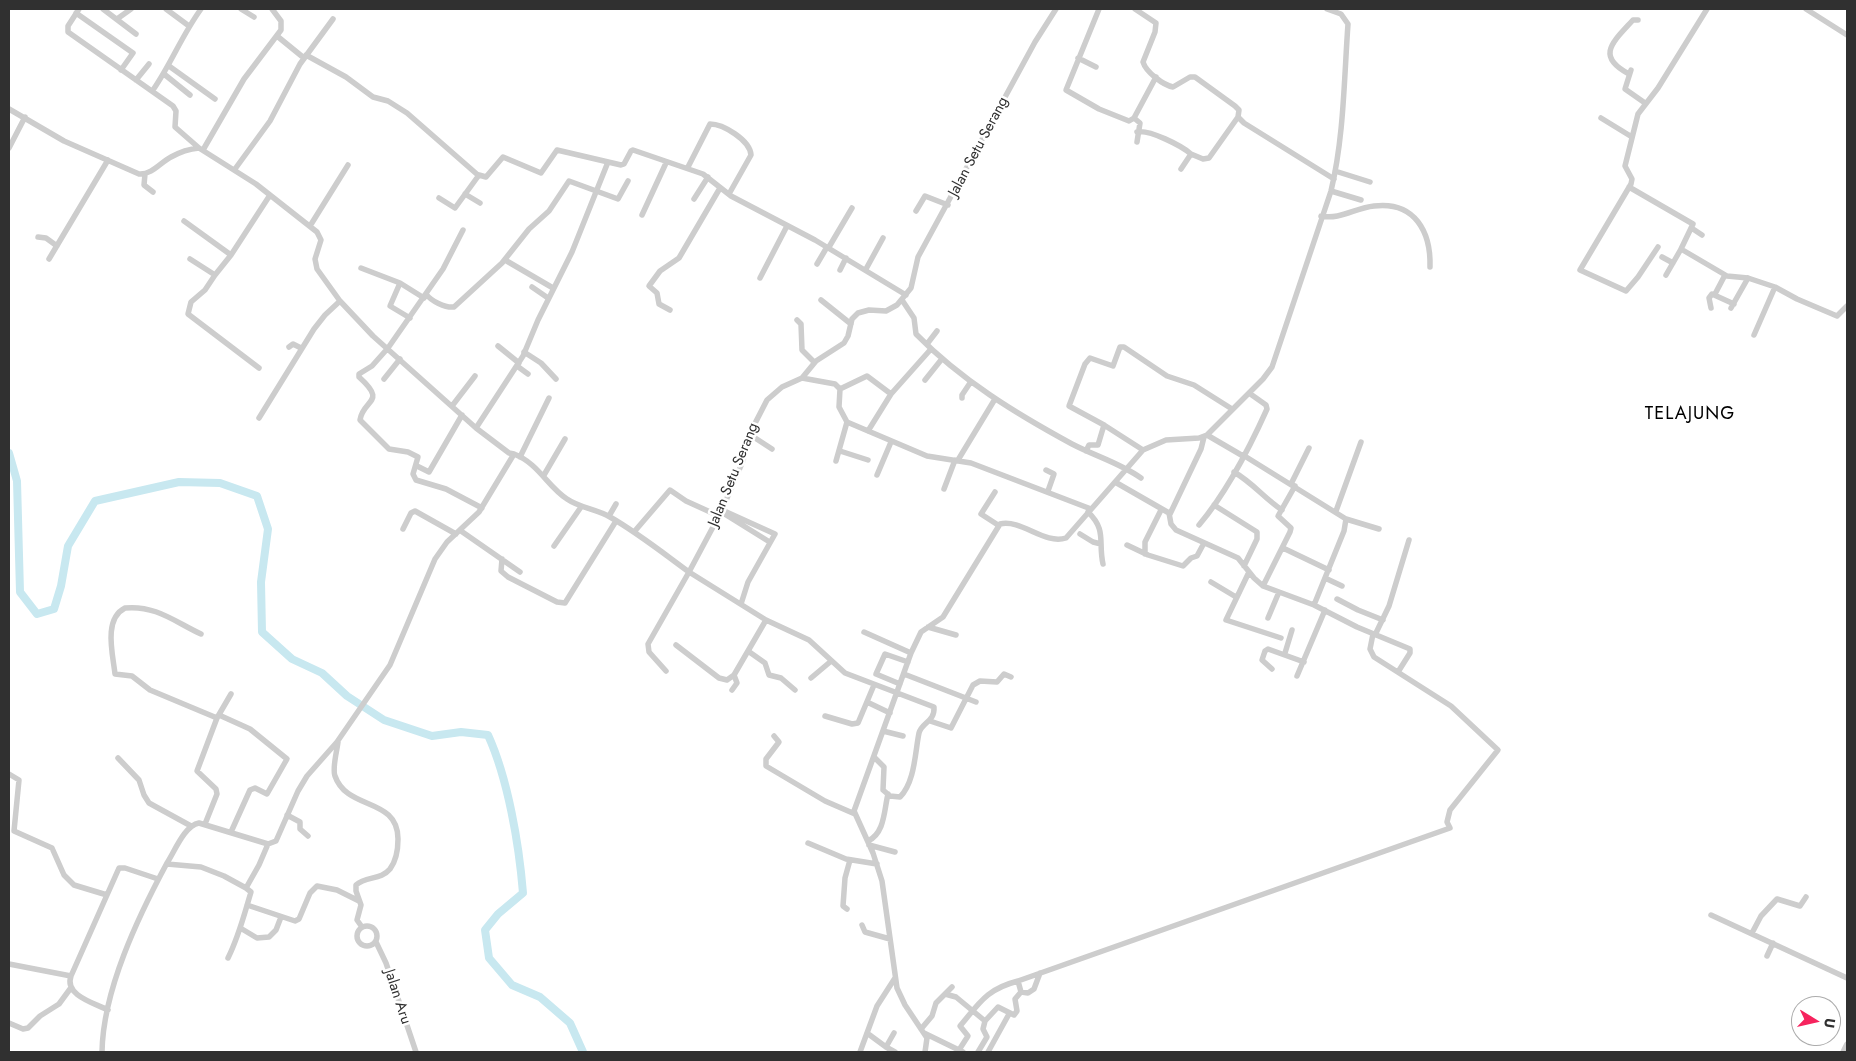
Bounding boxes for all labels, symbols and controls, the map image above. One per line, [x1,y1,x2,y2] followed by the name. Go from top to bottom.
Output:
[945,94,1013,200] street label: Jalan Setu Serang
[1644,404,1736,426] district label: TELAJUNG
[705,420,763,530] street label: Jalan Setu Serang
[380,967,414,1027] street label: Jalan Aru
[1791,996,1841,1046] north arrow
[1819,1017,1840,1030] text: U

